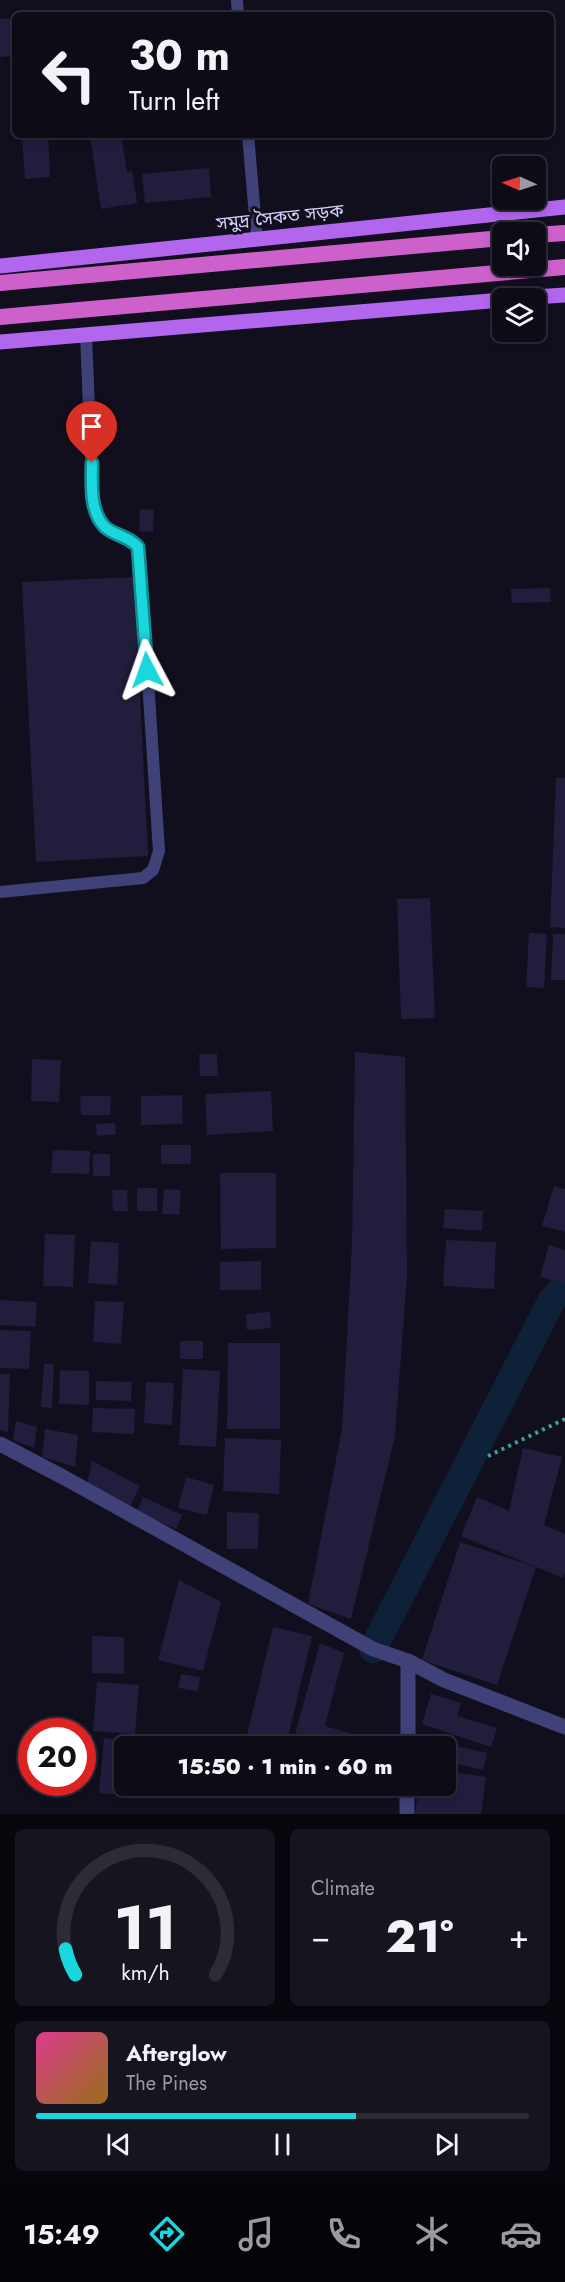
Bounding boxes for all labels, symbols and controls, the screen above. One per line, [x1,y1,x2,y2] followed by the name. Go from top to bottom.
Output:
[129,25,230,86] text: 30 m
[30,36,108,114] icon: left
[129,81,219,120] text: Turn left
[492,156,546,210] north arrow
[492,156,546,342] map controls
[214,197,345,237] street label: সমুদ্র সৈকত সড়ক
[492,222,546,276] button: sound
[492,288,546,342] button: layers
[66,401,117,463] pin
[75,410,108,443] icon: arrive
[115,638,179,702] position arrow
[18,1718,96,1796] speed limit sign: 20
[177,1750,393,1782] text: 15:50 · 1 min · 60 m
[311,1874,375,1903] text: Climate
[113,1882,177,1972] text: 11
[386,1904,454,1969] text: 21°
[311,1913,330,1960] text: −
[509,1913,529,1960] text: +
[121,1957,169,1988] text: km/h
[126,2037,227,2069] text: Afterglow
[126,2069,207,2098] text: The Pines
[102,2128,135,2161] icon: previous
[266,2128,299,2161] icon: pause
[430,2128,463,2161] icon: next
[146,2213,188,2255] icon: directions
[235,2213,277,2255] icon: music
[323,2213,365,2255] icon: phone
[411,2213,453,2255] icon: climate
[500,2213,542,2255] icon: car
[23,2215,100,2254] text: 15:49

